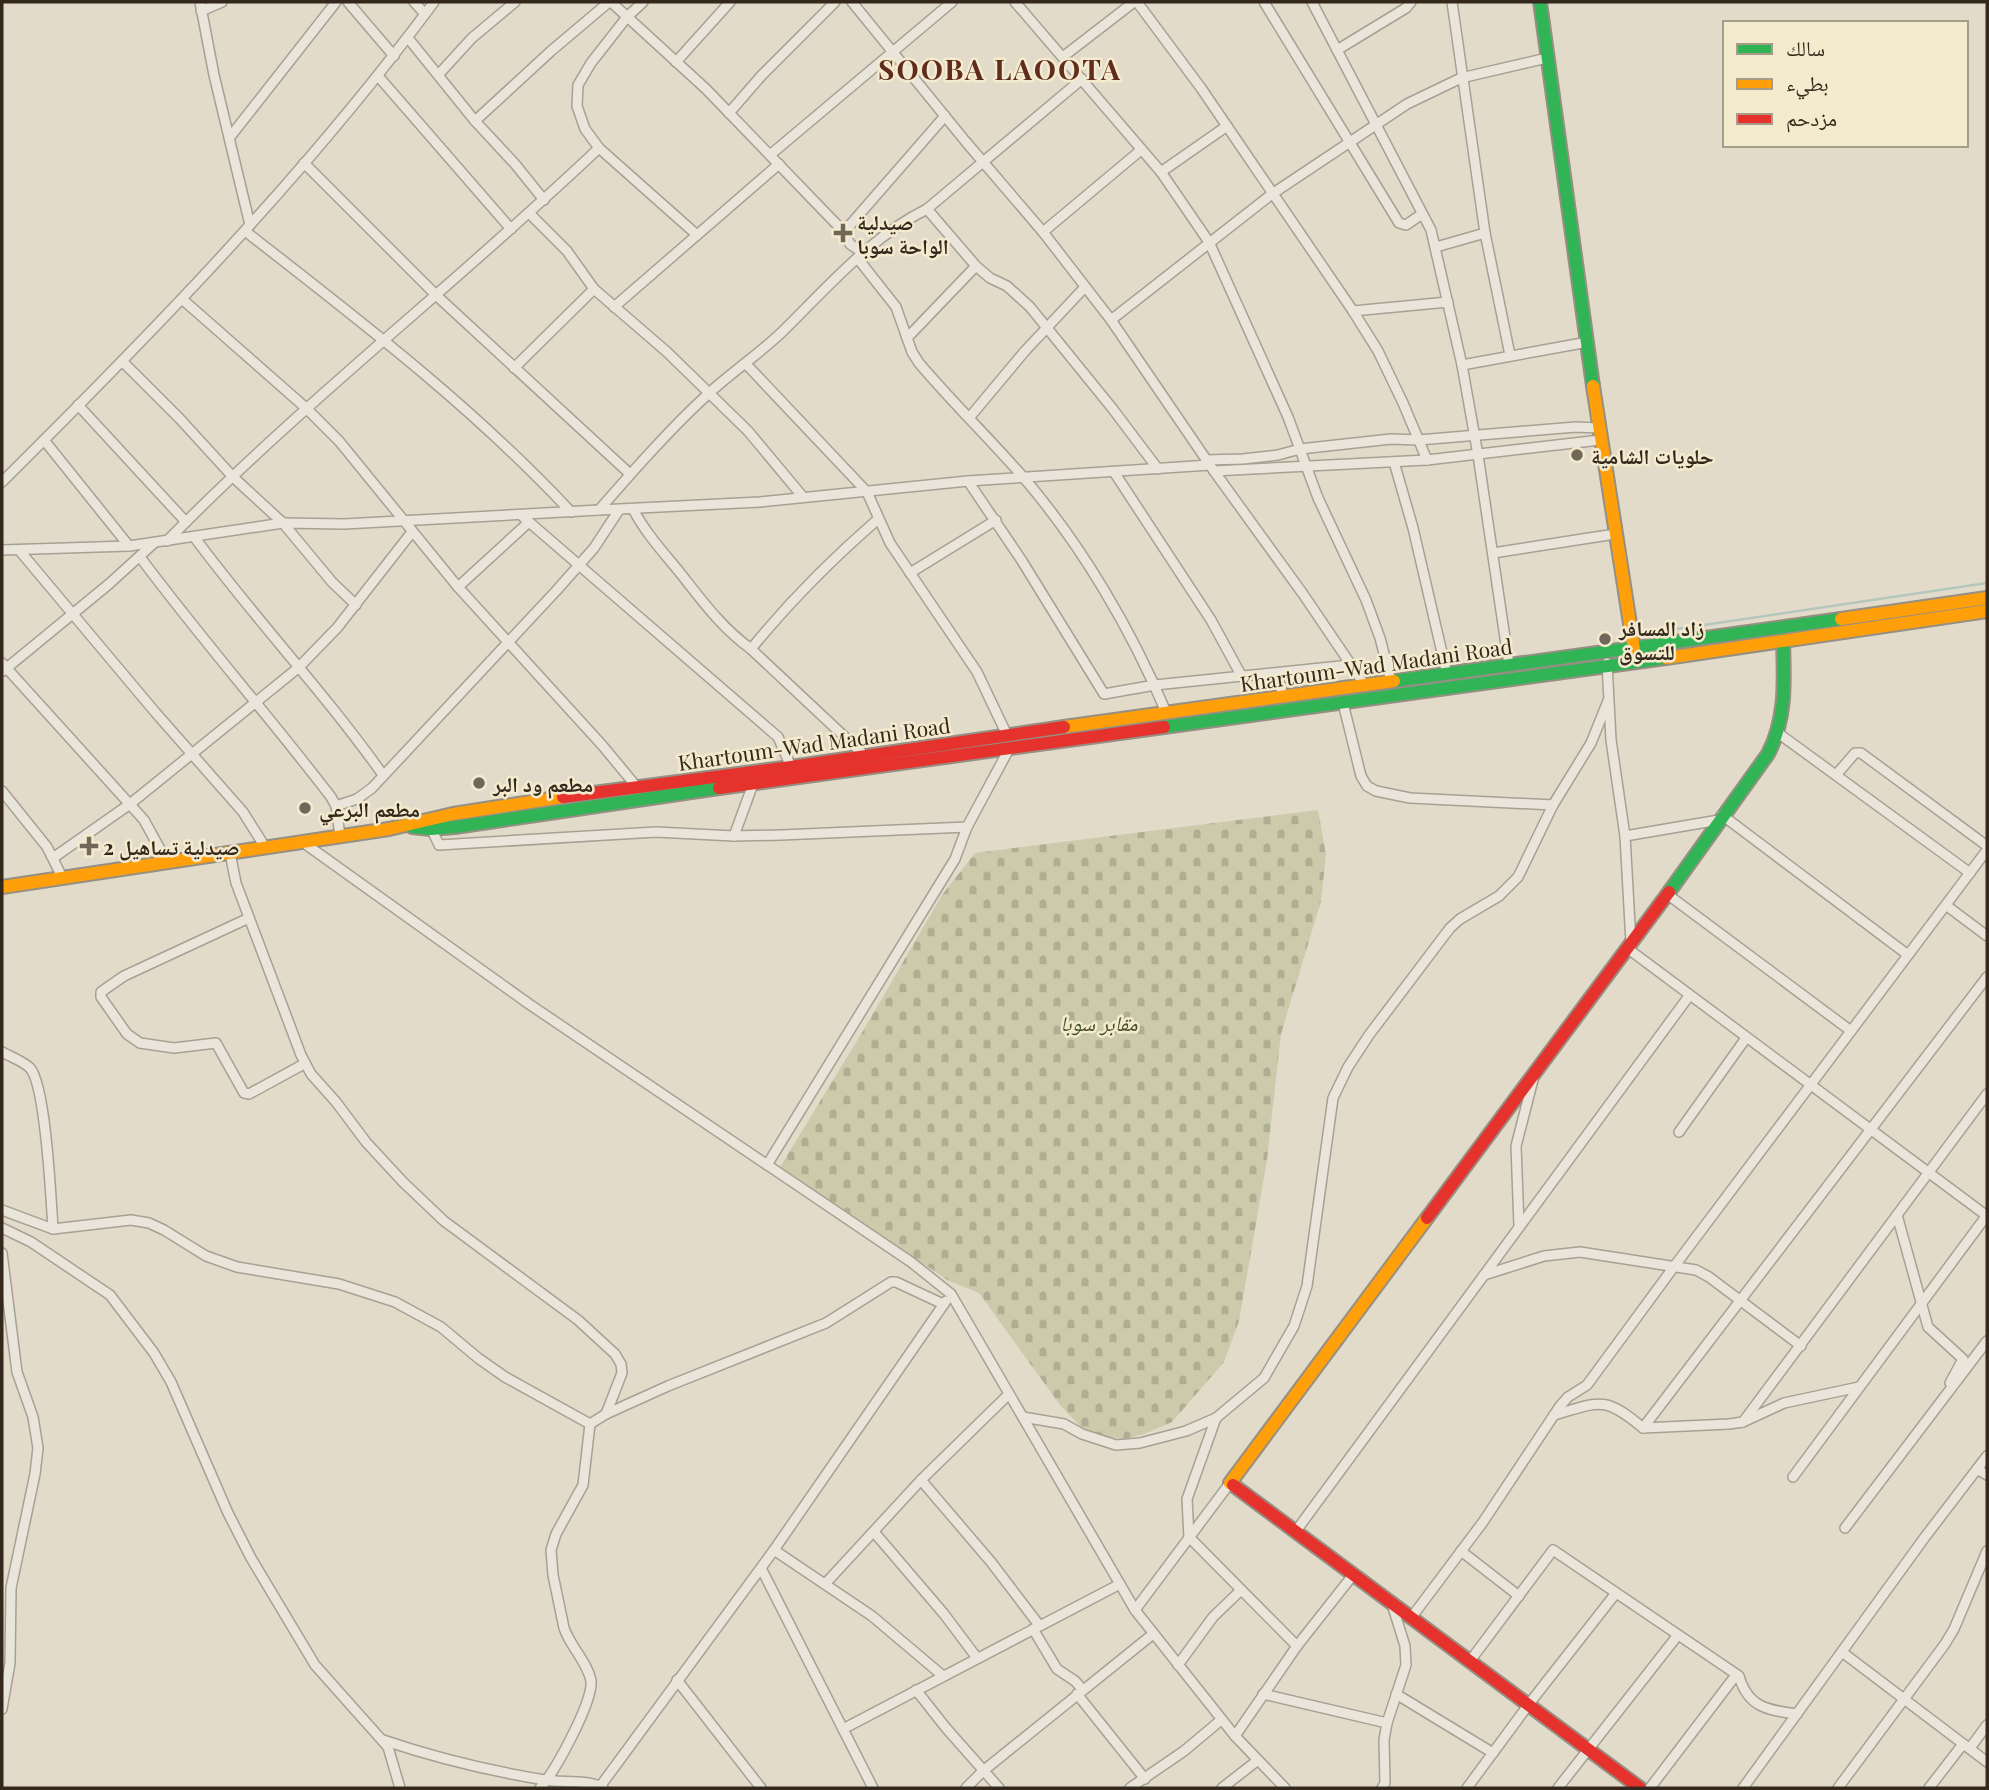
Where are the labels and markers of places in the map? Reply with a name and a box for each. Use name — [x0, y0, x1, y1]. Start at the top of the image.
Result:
place label: صيدلية الواحة سوبا — [857, 207, 949, 259]
marker: صيدلية الواحة سوبا — [835, 225, 851, 241]
place label: حلويات الشامية — [1591, 441, 1714, 469]
marker: حلويات الشامية — [1569, 447, 1585, 463]
place label: زاد المسافر للتسوق — [1618, 613, 1704, 666]
marker: زاد المسافر للتسوق — [1597, 631, 1613, 647]
place label: مطعم ود البر — [492, 769, 593, 799]
marker: مطعم ود البر — [471, 775, 487, 791]
place label: مطعم البرعي — [319, 794, 420, 826]
marker: مطعم البرعي — [297, 800, 313, 816]
place label: صيدلية تساهيل 2 — [103, 832, 239, 861]
marker: صيدلية تساهيل 2 — [81, 838, 97, 854]

